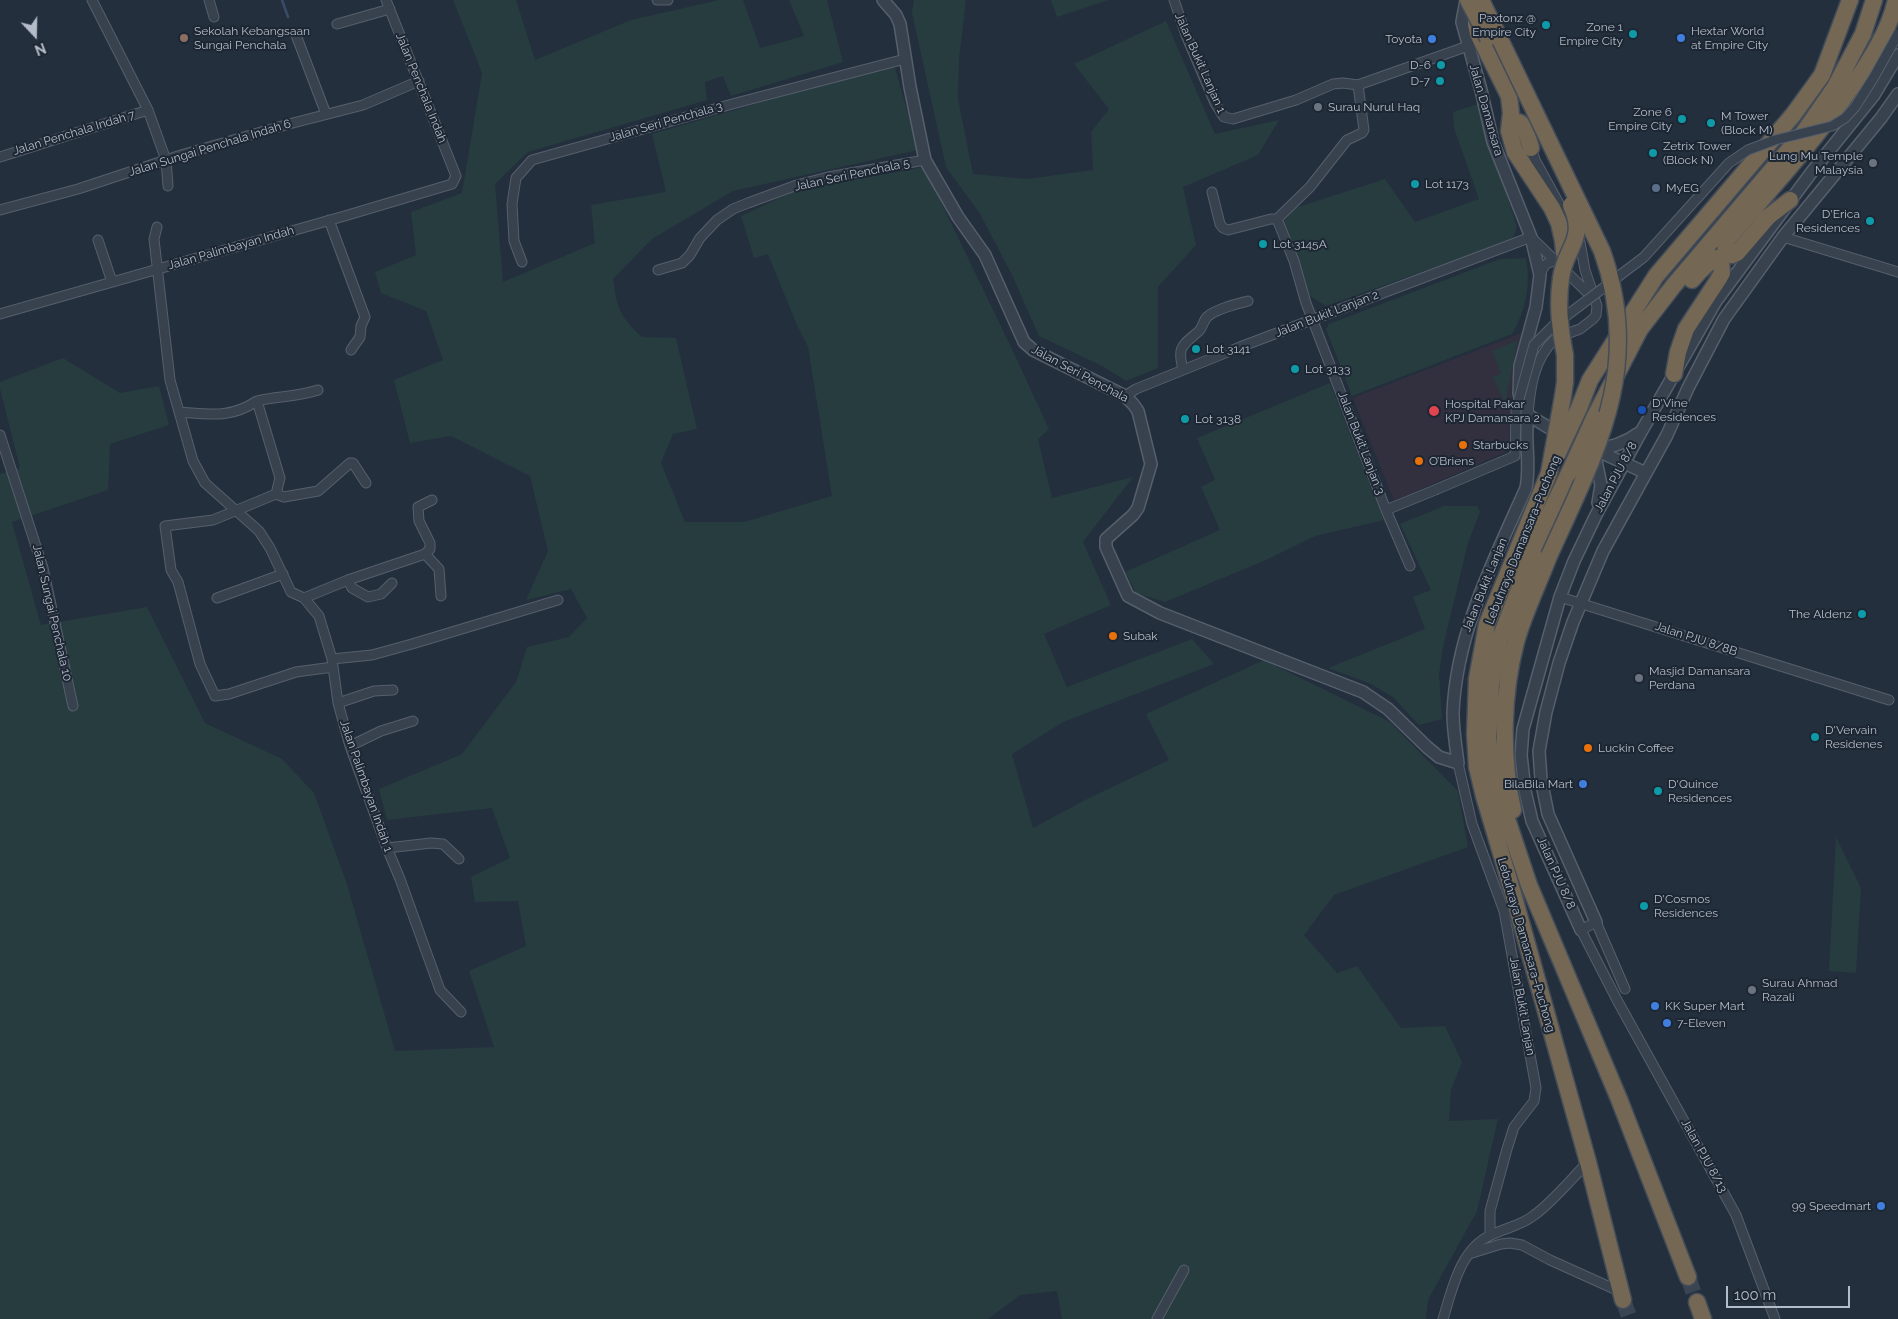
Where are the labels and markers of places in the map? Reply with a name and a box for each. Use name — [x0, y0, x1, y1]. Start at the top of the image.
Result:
place label: Paxtonz @ Empire City — [1472, 11, 1536, 39]
marker: Paxtonz @ Empire City — [1540, 19, 1552, 31]
place label: Zone 1 Empire City — [1559, 20, 1623, 48]
place label: Sekolah Kebangsaan Sungai Penchala — [194, 24, 310, 52]
place label: Hextar World at Empire City — [1691, 24, 1768, 52]
marker: Zone 1 Empire City — [1627, 28, 1639, 40]
marker: Sekolah Kebangsaan Sungai Penchala — [178, 32, 190, 44]
place label: Toyota — [1385, 32, 1422, 46]
marker: Hextar World at Empire City — [1675, 32, 1687, 44]
marker: Toyota — [1426, 33, 1438, 45]
place label: D-6 — [1410, 58, 1431, 72]
marker: D-6 — [1435, 59, 1447, 71]
place label: D-7 — [1410, 74, 1430, 88]
marker: D-7 — [1434, 75, 1446, 87]
place label: Surau Nurul Haq — [1328, 100, 1420, 114]
marker: Surau Nurul Haq — [1312, 101, 1324, 113]
place label: Zone 6 Empire City — [1608, 105, 1672, 133]
place label: M Tower (Block M) — [1721, 109, 1772, 137]
marker: Zone 6 Empire City — [1676, 113, 1688, 125]
marker: M Tower (Block M) — [1705, 117, 1717, 129]
place label: Zetrix Tower (Block N) — [1663, 139, 1731, 167]
marker: Zetrix Tower (Block N) — [1647, 147, 1659, 159]
place label: Lung Mu Temple Malaysia — [1769, 149, 1863, 177]
marker: Lung Mu Temple Malaysia — [1867, 157, 1879, 169]
place label: Lot 1173 — [1425, 177, 1469, 191]
marker: Lot 1173 — [1409, 178, 1421, 190]
place label: MyEG — [1666, 181, 1699, 195]
marker: MyEG — [1650, 182, 1662, 194]
place label: D'Erica Residences — [1796, 207, 1860, 235]
marker: D'Erica Residences — [1864, 215, 1876, 227]
place label: Lot 3145A — [1273, 237, 1327, 251]
marker: Lot 3145A — [1257, 238, 1269, 250]
place label: Lot 3141 — [1206, 342, 1250, 356]
marker: Lot 3141 — [1190, 343, 1202, 355]
place label: Lot 3133 — [1305, 362, 1350, 376]
marker: Lot 3133 — [1289, 363, 1301, 375]
place label: D'Vine Residences — [1652, 396, 1716, 424]
place label: Hospital Pakar KPJ Damansara 2 — [1445, 397, 1540, 425]
marker: Hospital Pakar KPJ Damansara 2 — [1427, 404, 1441, 418]
marker: D'Vine Residences — [1636, 404, 1648, 416]
place label: Lot 3138 — [1195, 412, 1241, 426]
marker: Lot 3138 — [1179, 413, 1191, 425]
place label: Starbucks — [1473, 438, 1528, 452]
marker: Starbucks — [1457, 439, 1469, 451]
place label: O’Briens — [1429, 454, 1474, 468]
marker: O’Briens — [1413, 455, 1425, 467]
place label: The Aldenz — [1789, 607, 1852, 621]
marker: The Aldenz — [1856, 608, 1868, 620]
place label: Subak — [1123, 629, 1158, 643]
marker: Subak — [1107, 630, 1119, 642]
place label: Masjid Damansara Perdana — [1649, 664, 1750, 692]
marker: Masjid Damansara Perdana — [1633, 672, 1645, 684]
place label: D'Vervain Residenes — [1825, 723, 1882, 751]
marker: D'Vervain Residenes — [1809, 731, 1821, 743]
place label: Luckin Coffee — [1598, 741, 1674, 755]
marker: Luckin Coffee — [1582, 742, 1594, 754]
place label: BilaBila Mart — [1504, 777, 1573, 791]
place label: D'Quince Residences — [1668, 777, 1732, 805]
marker: BilaBila Mart — [1577, 778, 1589, 790]
marker: D'Quince Residences — [1652, 785, 1664, 797]
place label: D'Cosmos Residences — [1654, 892, 1718, 920]
marker: D'Cosmos Residences — [1638, 900, 1650, 912]
place label: Surau Ahmad Razali — [1762, 976, 1837, 1004]
marker: Surau Ahmad Razali — [1746, 984, 1758, 996]
place label: KK Super Mart — [1665, 999, 1745, 1013]
marker: KK Super Mart — [1649, 1000, 1661, 1012]
place label: 7-Eleven — [1677, 1016, 1726, 1030]
marker: 7-Eleven — [1661, 1017, 1673, 1029]
place label: 99 Speedmart — [1792, 1199, 1871, 1213]
marker: 99 Speedmart — [1875, 1200, 1887, 1212]

